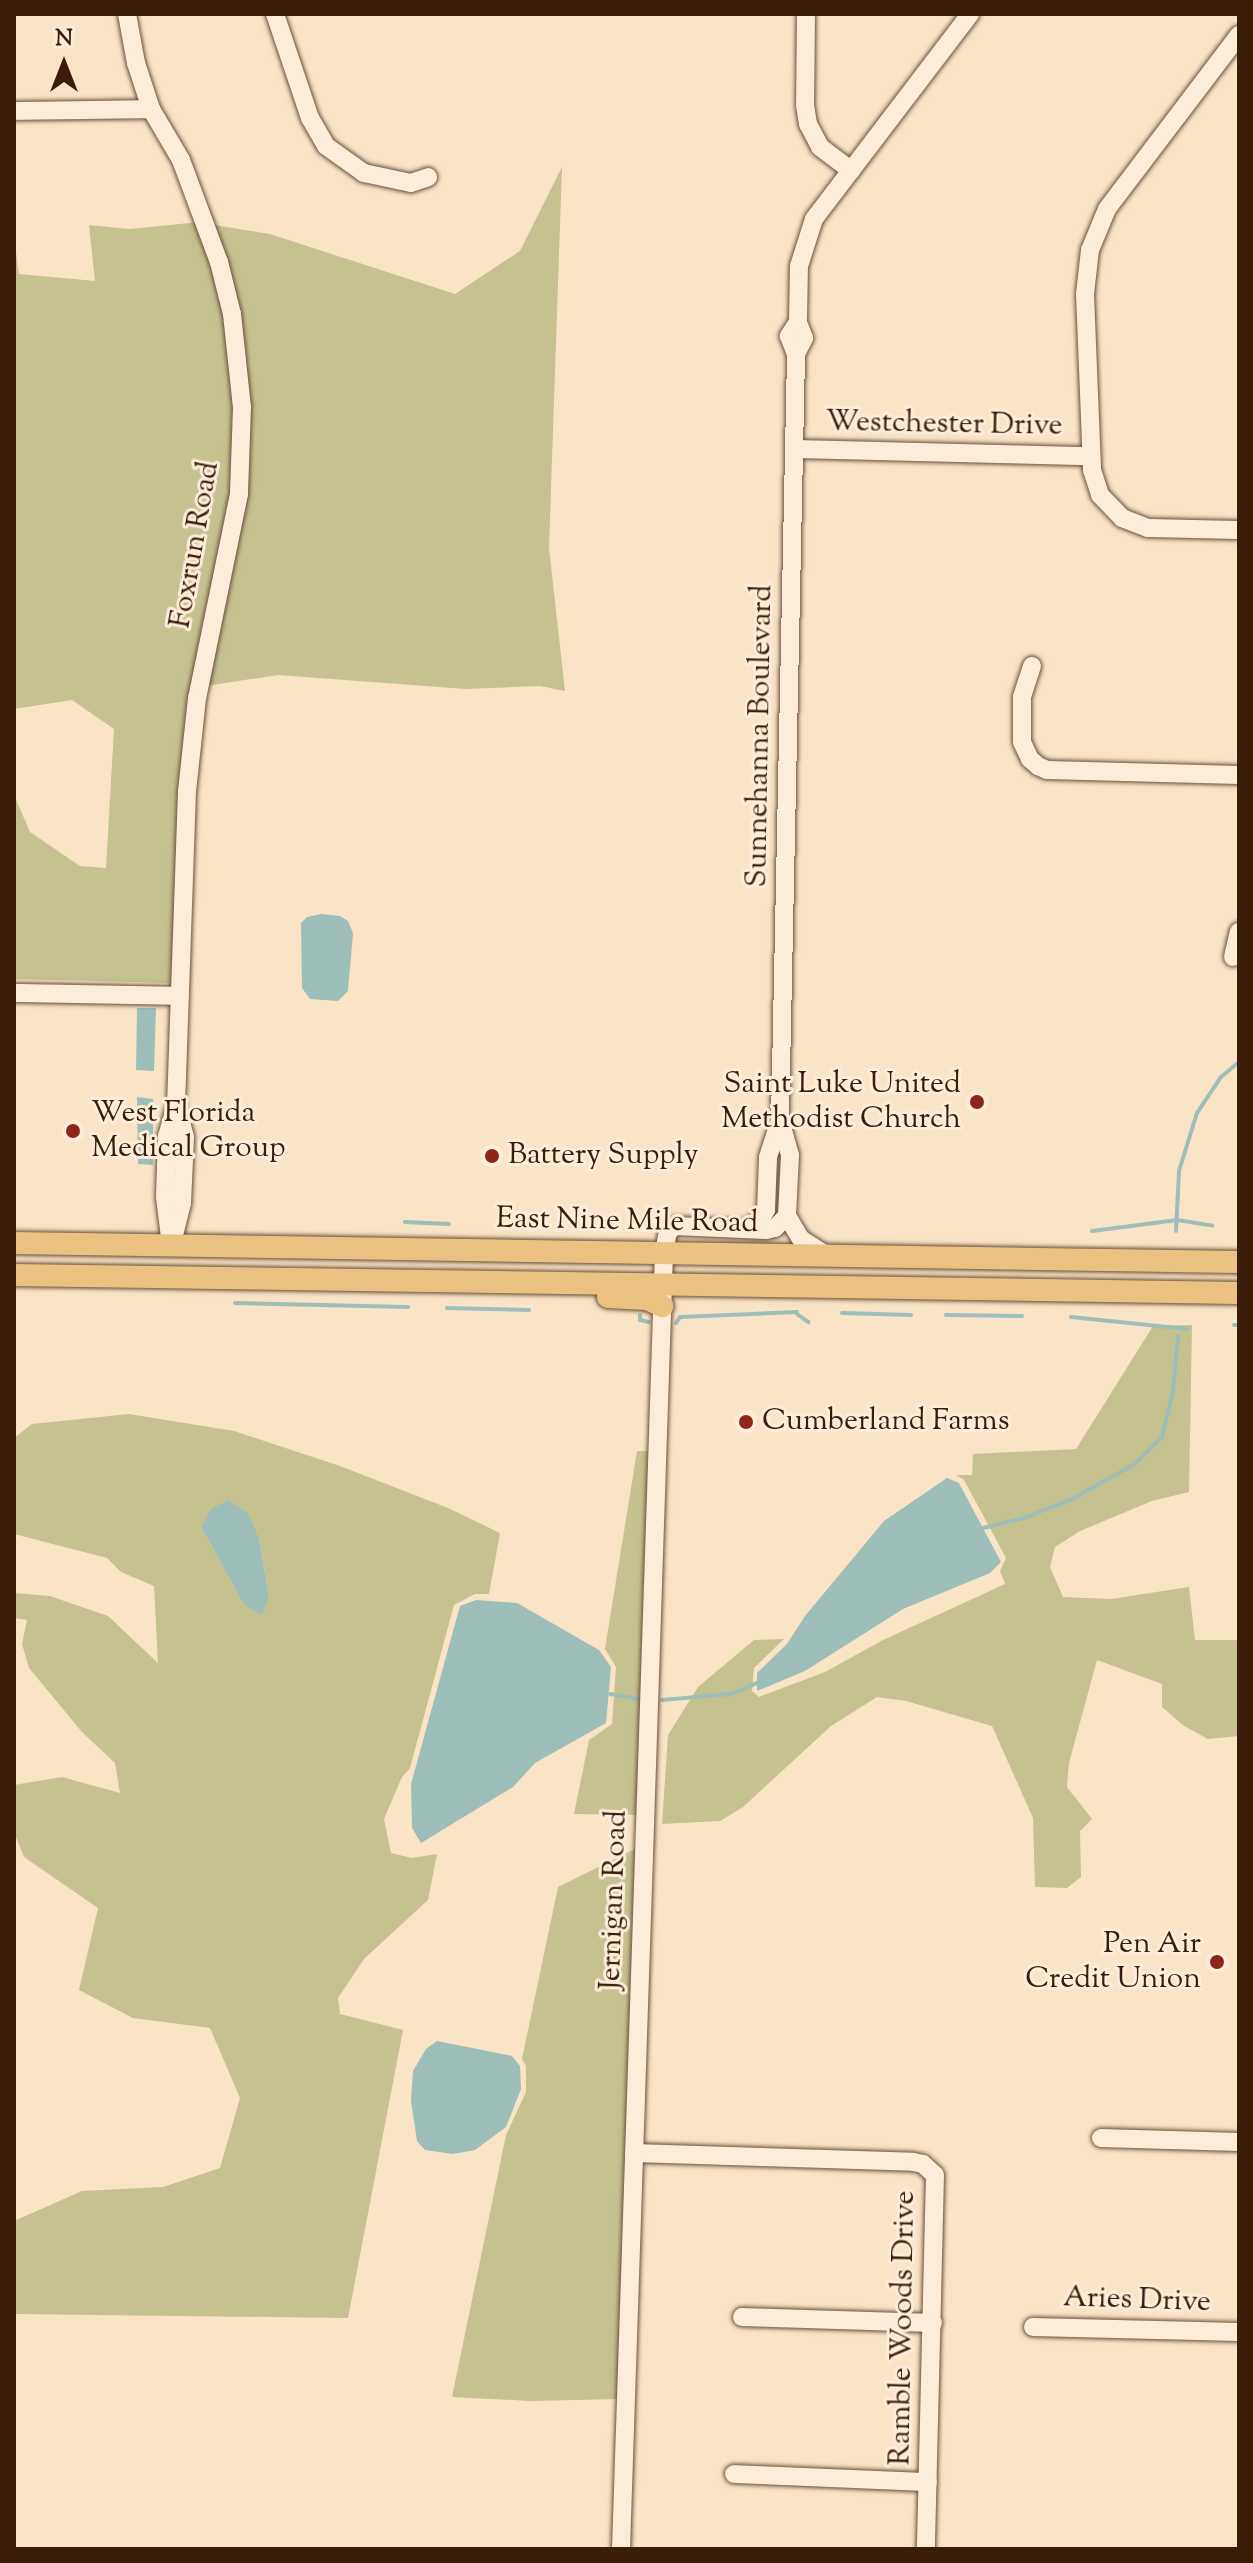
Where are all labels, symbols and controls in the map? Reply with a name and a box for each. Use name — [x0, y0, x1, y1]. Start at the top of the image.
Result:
north arrow — [24, 24, 104, 104]
text: N — [55, 24, 73, 56]
street label: Westchester Drive — [825, 405, 1063, 445]
street label: Foxrun Road — [164, 459, 228, 631]
street label: Sunnehanna Boulevard — [740, 584, 782, 888]
place label: Saint Luke United Methodist Church — [721, 1067, 961, 1138]
marker: Saint Luke United Methodist Church — [968, 1093, 986, 1111]
place label: West Florida Medical Group — [91, 1096, 286, 1166]
marker: West Florida Medical Group — [62, 1120, 84, 1142]
place label: Battery Supply — [508, 1138, 699, 1174]
marker: Battery Supply — [483, 1147, 501, 1165]
street label: East Nine Mile Road — [495, 1202, 759, 1242]
place label: Cumberland Farms — [762, 1404, 1009, 1440]
marker: Cumberland Farms — [737, 1413, 755, 1431]
street label: Jernigan Road — [594, 1809, 636, 1991]
place label: Pen Air Credit Union — [1025, 1927, 1201, 1998]
marker: Pen Air Credit Union — [1208, 1953, 1226, 1971]
street label: Ramble Woods Drive — [884, 2190, 924, 2466]
street label: Aries Drive — [1063, 2280, 1211, 2322]

